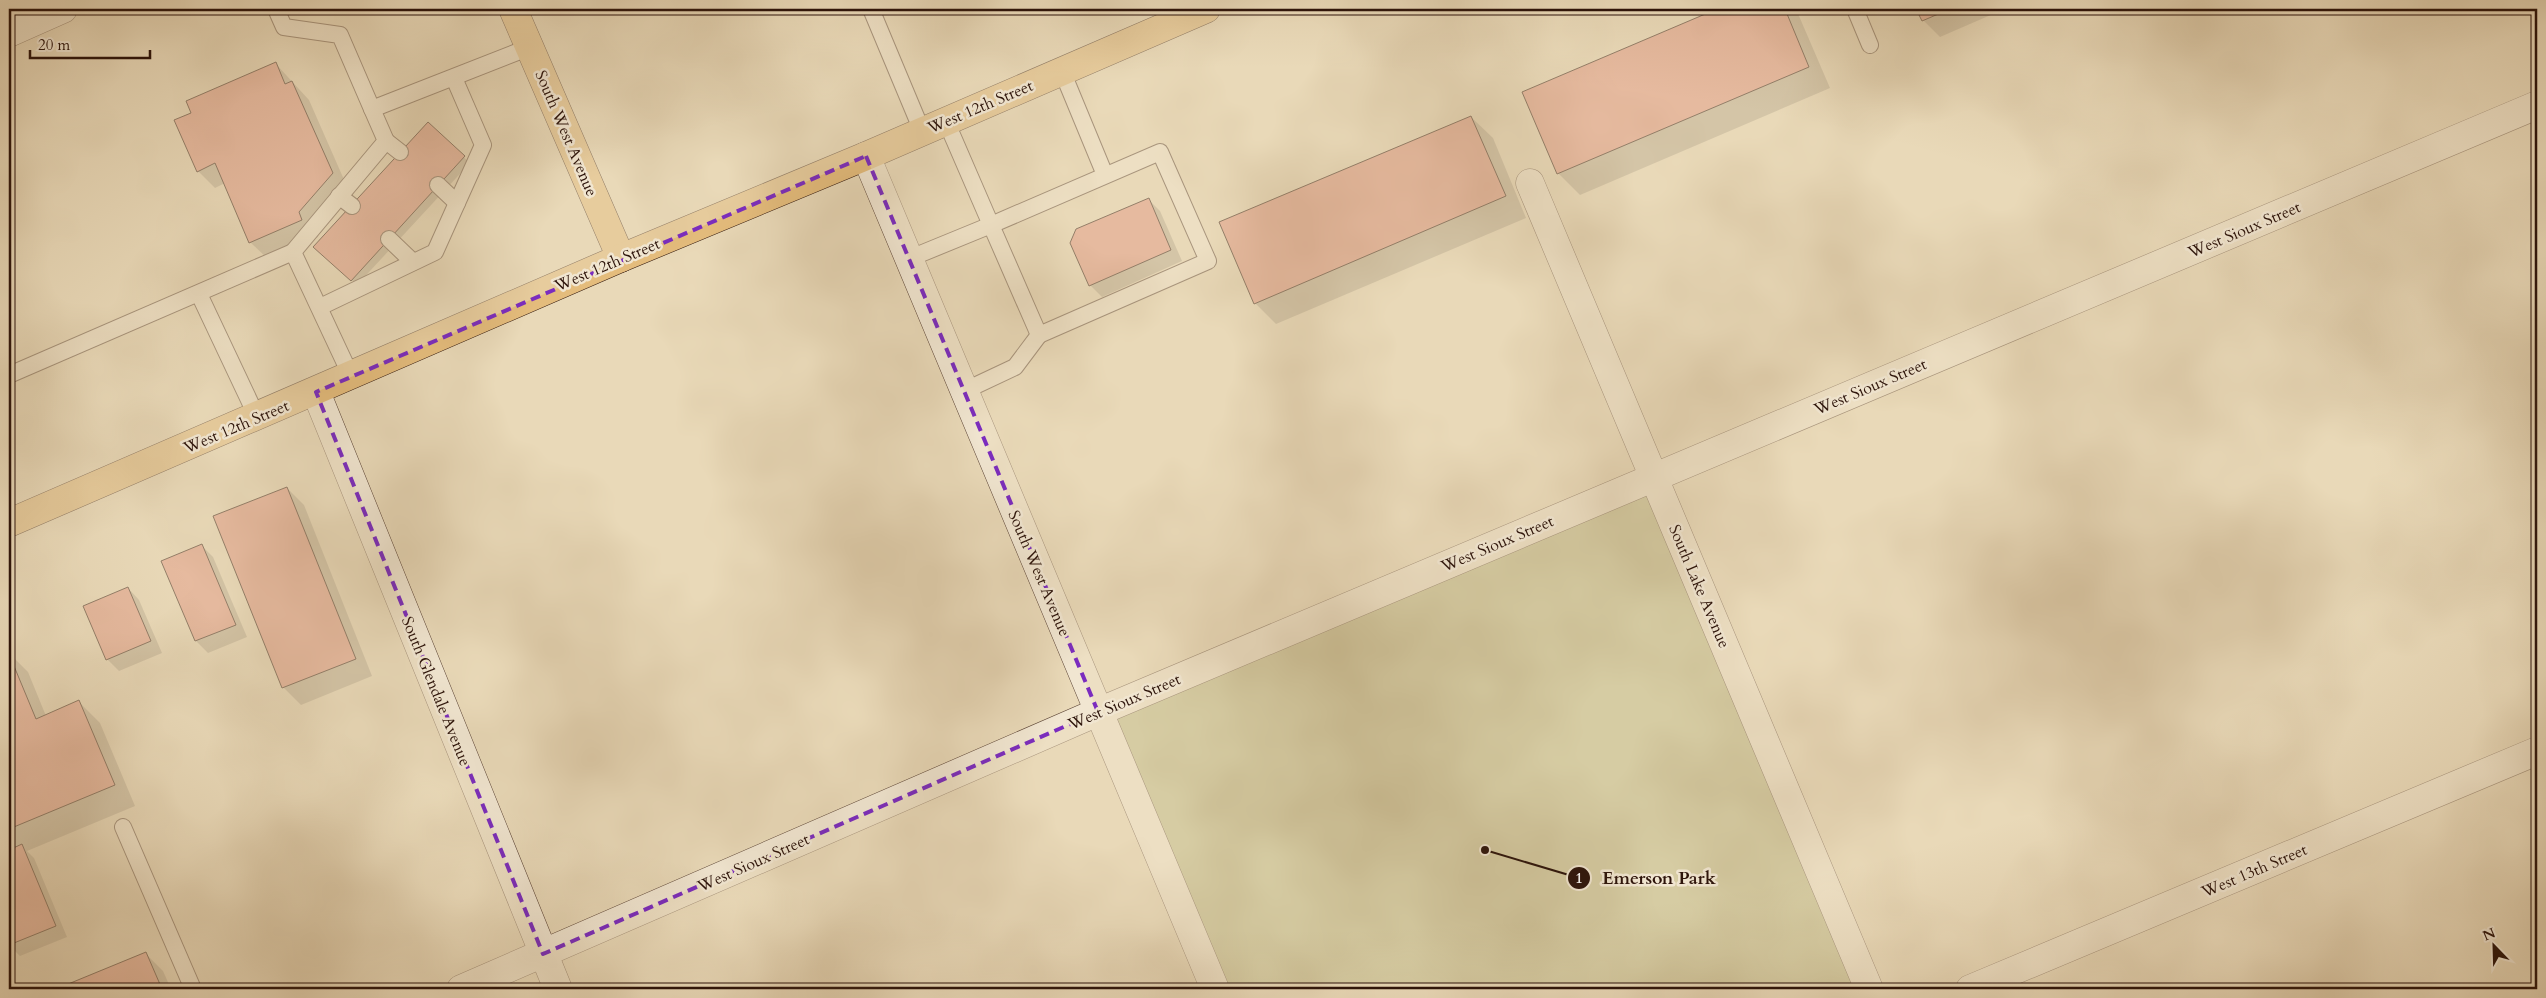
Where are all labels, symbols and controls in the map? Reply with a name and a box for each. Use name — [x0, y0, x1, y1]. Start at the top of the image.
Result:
scale bar — [30, 28, 150, 60]
text: 20 m — [38, 35, 70, 55]
street label: South West Avenue — [530, 67, 603, 200]
street label: West 12th Street — [923, 75, 1037, 139]
street label: West Sioux Street — [2184, 196, 2304, 264]
street label: West 12th Street — [550, 233, 664, 297]
street label: West Sioux Street — [1810, 353, 1930, 421]
street label: West 12th Street — [179, 395, 293, 459]
street label: South West Avenue — [1003, 507, 1076, 640]
street label: West Sioux Street — [1437, 510, 1557, 578]
street label: South Lake Avenue — [1663, 521, 1735, 652]
street label: South Glendale Avenue — [396, 613, 476, 769]
street label: West Sioux Street — [1064, 668, 1184, 736]
street label: West Sioux Street — [693, 828, 813, 898]
street label: West 13th Street — [2197, 839, 2311, 903]
callout: Emerson Park — [1567, 861, 1726, 894]
text: Emerson Park — [1602, 866, 1717, 891]
text: 1 — [1575, 868, 1583, 888]
north arrow — [2468, 920, 2518, 970]
text: N — [2480, 923, 2498, 946]

